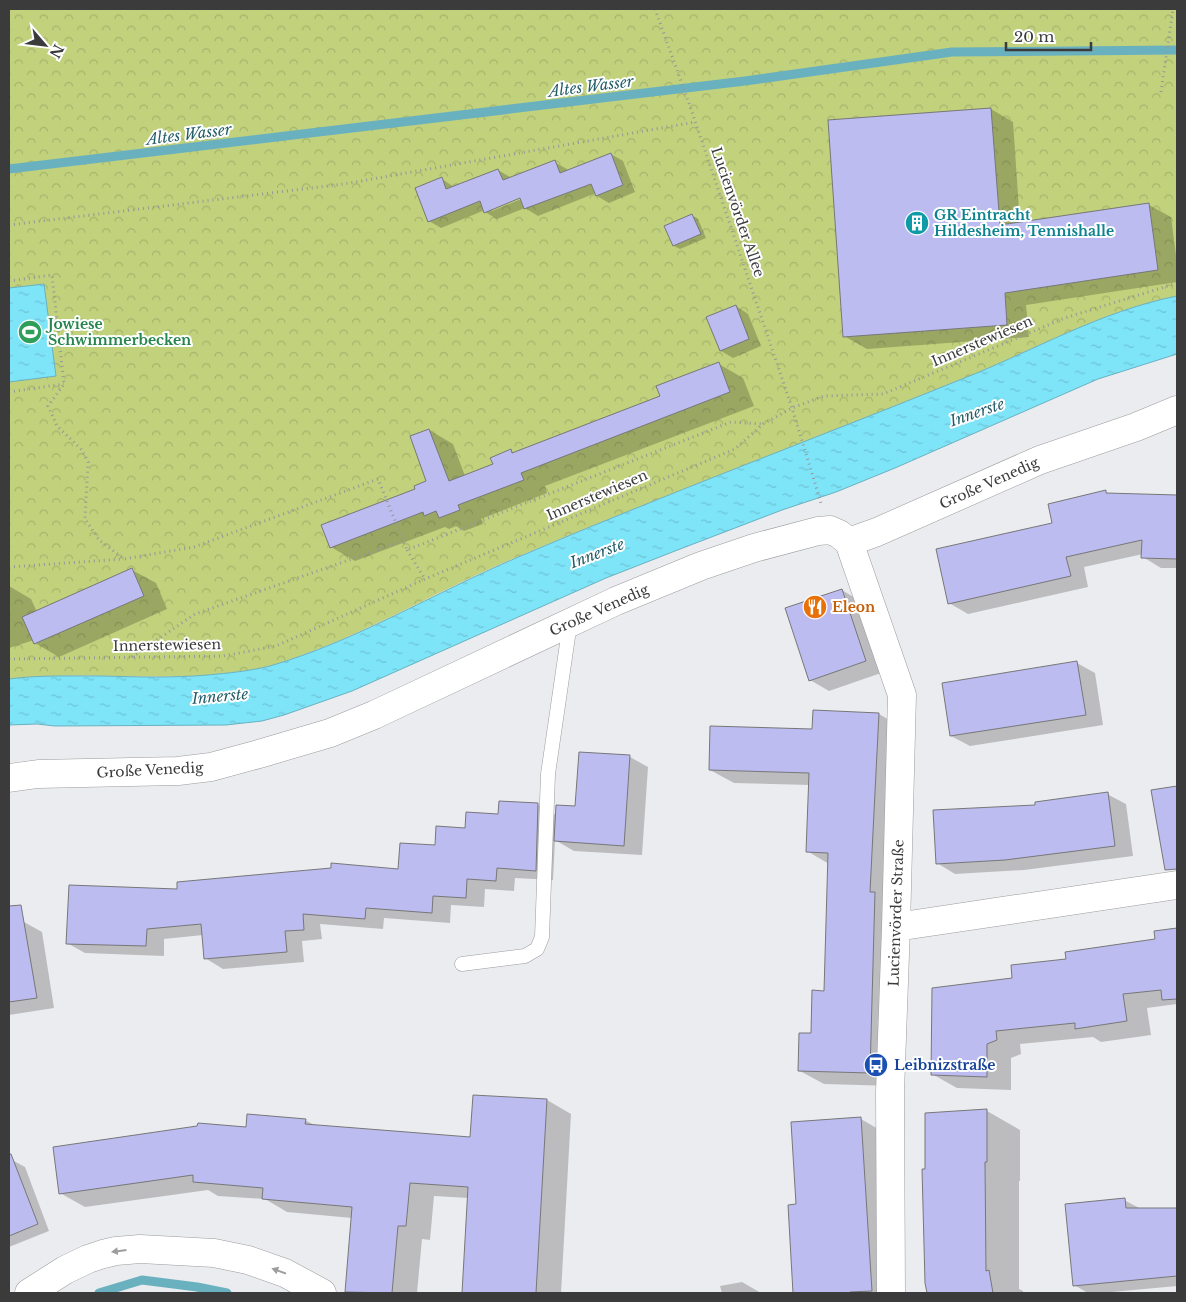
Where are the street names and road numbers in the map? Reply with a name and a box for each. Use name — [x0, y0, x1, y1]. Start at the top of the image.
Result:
street label: Lucienvörder Allee — [707, 145, 769, 279]
street label: Innerstewiesen — [929, 311, 1036, 370]
street label: Große Venedig — [936, 453, 1042, 513]
street label: Innerstewiesen — [544, 465, 651, 524]
street label: Große Venedig — [546, 580, 652, 640]
street label: Innerstewiesen — [113, 635, 222, 655]
street label: Große Venedig — [96, 758, 204, 782]
street label: Lucienvörder Straße — [884, 839, 908, 987]

